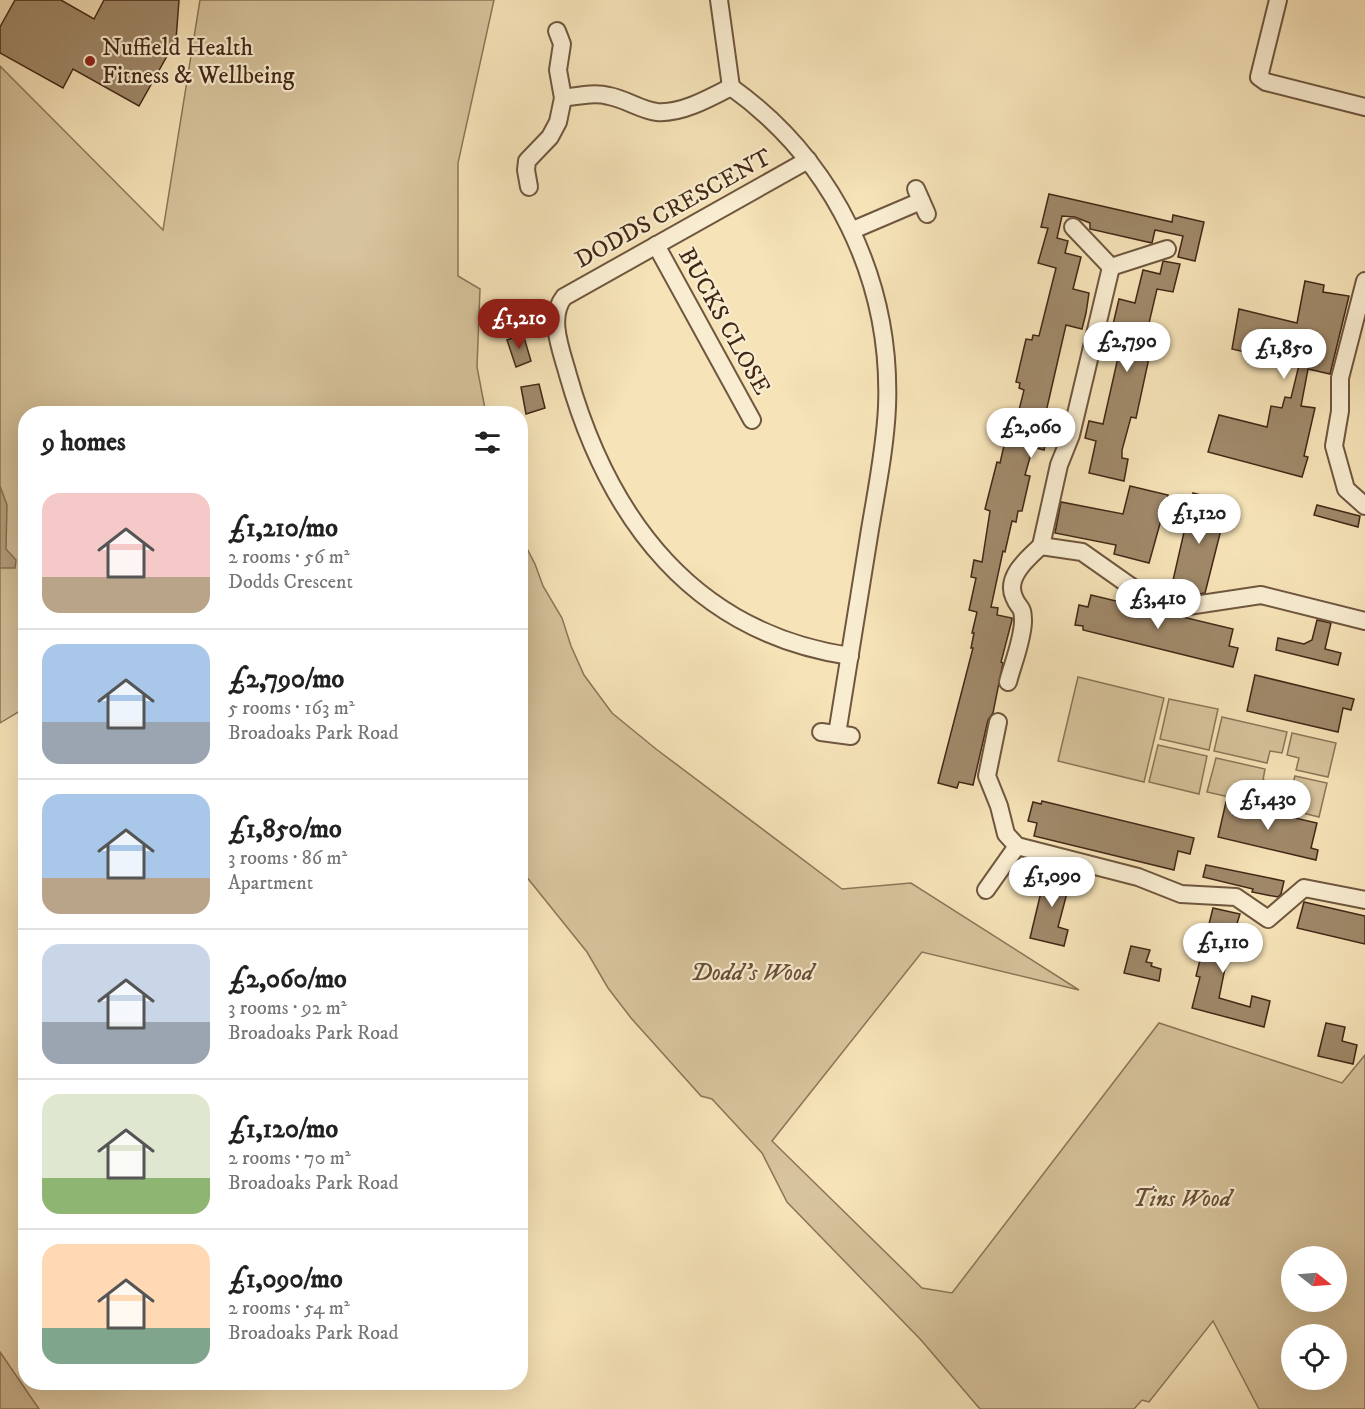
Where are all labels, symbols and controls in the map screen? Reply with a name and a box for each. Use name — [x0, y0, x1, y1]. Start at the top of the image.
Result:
place label: Nuffield Health Fitness & Wellbeing — [102, 33, 295, 91]
marker: Nuffield Health Fitness & Wellbeing — [83, 54, 97, 68]
street label: DODDS CRESCENT — [570, 142, 777, 275]
street label: BUCKS CLOSE — [671, 243, 777, 400]
pin: £1,210 — [470, 299, 568, 350]
text: £1,210 — [492, 306, 546, 331]
pin: £2,790 — [1078, 322, 1176, 373]
text: £2,790 — [1097, 329, 1157, 354]
pin: £1,850 — [1235, 329, 1333, 380]
text: £1,850 — [1255, 336, 1313, 361]
pin: £2,060 — [982, 408, 1080, 459]
text: £2,060 — [1000, 415, 1062, 440]
text: 9 homes — [42, 426, 126, 459]
icon: filters — [471, 426, 504, 459]
pin: £1,120 — [1150, 494, 1248, 545]
text: £1,120 — [1172, 501, 1226, 526]
text: £1,210/mo — [228, 512, 338, 545]
icon: home — [90, 517, 162, 589]
text: 2 rooms · 56 m² — [228, 545, 350, 570]
text: Dodds Crescent — [228, 570, 353, 595]
pin: £3,410 — [1109, 579, 1207, 630]
text: £3,410 — [1130, 586, 1186, 611]
text: £2,790/mo — [228, 663, 344, 696]
icon: home — [90, 668, 162, 740]
text: 5 rooms · 163 m² — [228, 696, 355, 721]
text: Broadoaks Park Road — [228, 721, 398, 746]
pin: £1,430 — [1219, 780, 1317, 831]
text: £1,430 — [1240, 787, 1296, 812]
text: £1,850/mo — [228, 813, 342, 846]
icon: home — [90, 818, 162, 890]
text: 3 rooms · 86 m² — [228, 846, 347, 871]
pin: £1,090 — [1003, 857, 1101, 908]
text: £1,090 — [1023, 864, 1081, 889]
text: Apartment — [228, 871, 313, 896]
pin: £1,110 — [1174, 923, 1272, 974]
text: £1,110 — [1197, 930, 1249, 955]
park label: Dodd's Wood — [691, 958, 817, 988]
text: £2,060/mo — [228, 963, 347, 996]
icon: home — [90, 968, 162, 1040]
text: 3 rooms · 92 m² — [228, 996, 347, 1021]
text: Broadoaks Park Road — [228, 1021, 398, 1046]
text: £1,120/mo — [228, 1113, 338, 1146]
icon: home — [90, 1118, 162, 1190]
text: 2 rooms · 70 m² — [228, 1146, 351, 1171]
text: Broadoaks Park Road — [228, 1171, 398, 1196]
park label: Tins Wood — [1133, 1184, 1235, 1214]
north arrow — [1281, 1246, 1347, 1312]
map controls — [1281, 1246, 1347, 1390]
text: £1,090/mo — [228, 1263, 343, 1296]
icon: home — [90, 1268, 162, 1340]
text: 2 rooms · 54 m² — [228, 1296, 350, 1321]
text: Broadoaks Park Road — [228, 1321, 398, 1346]
button: locate — [1281, 1324, 1347, 1390]

